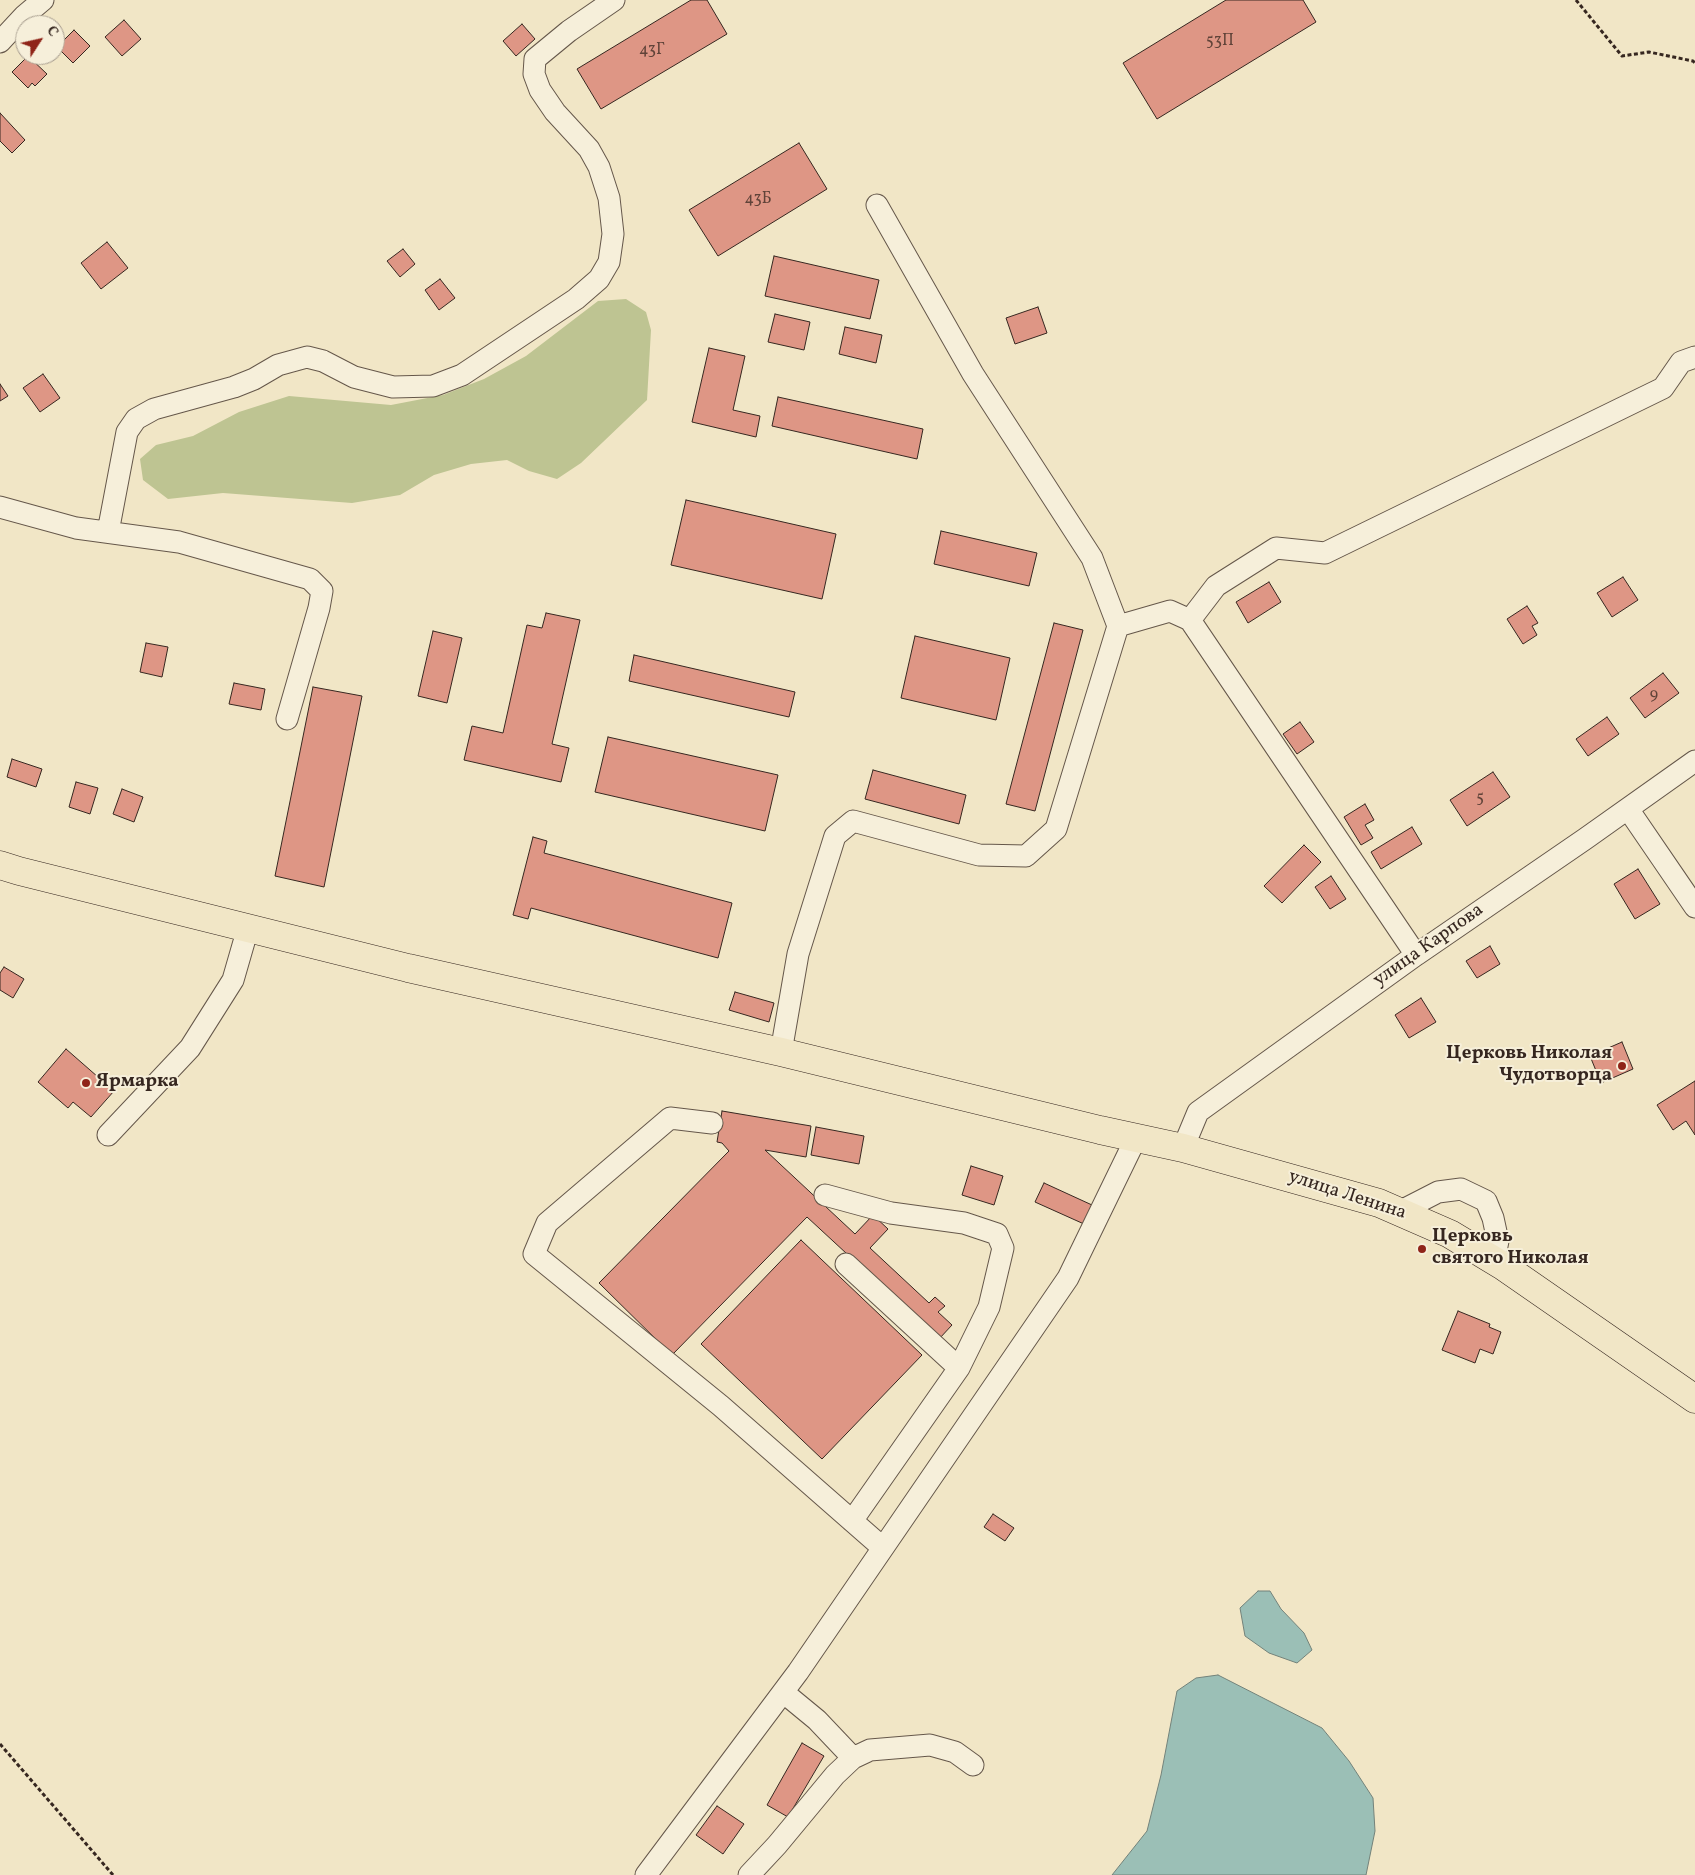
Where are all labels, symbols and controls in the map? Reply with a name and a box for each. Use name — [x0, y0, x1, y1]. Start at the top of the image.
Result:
north arrow — [15, 15, 65, 65]
text: С — [42, 23, 62, 41]
house number: 53П — [1206, 32, 1234, 52]
house number: 43Г — [639, 41, 665, 61]
house number: 43Б — [745, 190, 771, 210]
house number: 9 — [1650, 686, 1658, 706]
house number: 5 — [1476, 789, 1484, 809]
street label: улица Карпова — [1369, 899, 1489, 993]
place label: Церковь Николая Чудотворца — [1446, 1044, 1612, 1088]
marker: Церковь Николая Чудотворца — [1616, 1060, 1628, 1072]
place label: Ярмарка — [96, 1072, 179, 1094]
marker: Ярмарка — [80, 1077, 92, 1089]
street label: улица Ленина — [1285, 1166, 1409, 1226]
place label: Церковь святого Николая — [1432, 1227, 1589, 1271]
marker: Церковь святого Николая — [1416, 1243, 1428, 1255]

